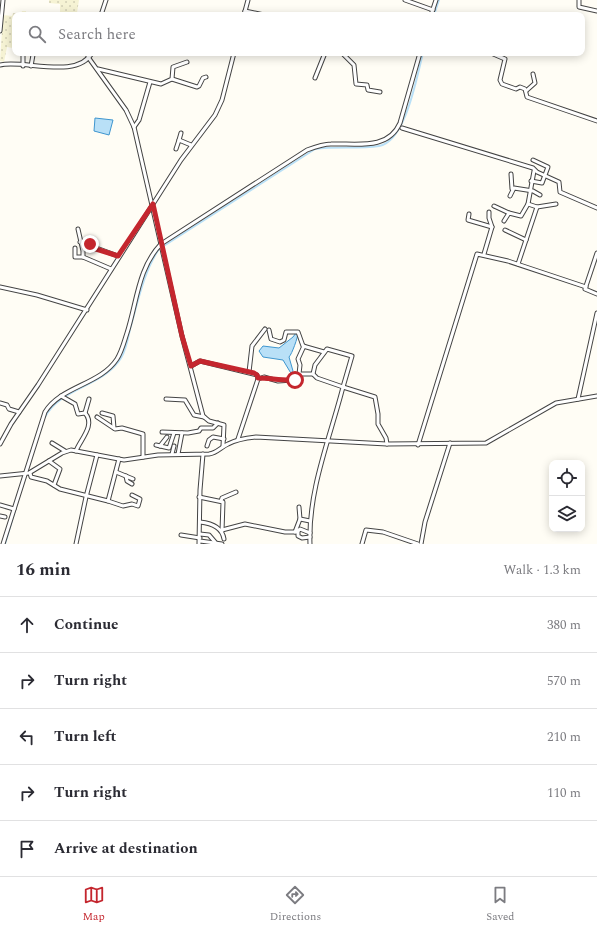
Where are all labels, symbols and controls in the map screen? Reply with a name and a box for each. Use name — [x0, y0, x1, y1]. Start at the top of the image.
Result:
search box — [12, 12, 585, 56]
icon: search — [26, 23, 48, 45]
text: Search here — [58, 23, 136, 46]
route end — [81, 235, 99, 253]
route start — [286, 371, 304, 389]
map controls — [549, 460, 585, 532]
button: locate — [549, 460, 585, 496]
button: layers — [549, 496, 585, 532]
text: 16 min — [16, 557, 71, 583]
text: Walk · 1.3 km — [503, 560, 581, 580]
text: Continue — [54, 613, 119, 636]
icon: ahead — [16, 614, 38, 636]
text: 380 m — [547, 615, 581, 635]
text: Turn right — [54, 669, 127, 692]
icon: right — [16, 670, 38, 692]
text: 570 m — [547, 671, 581, 691]
text: Turn left — [54, 725, 116, 748]
icon: left — [16, 726, 38, 748]
text: 210 m — [547, 727, 581, 747]
text: Turn right — [54, 781, 127, 804]
icon: right — [16, 782, 38, 804]
text: 110 m — [547, 783, 581, 803]
text: Arrive at destination — [54, 837, 198, 860]
icon: arrive — [16, 838, 38, 860]
tab: Map — [83, 884, 105, 925]
tab: Directions — [270, 884, 321, 925]
tab: Saved — [486, 884, 514, 925]

